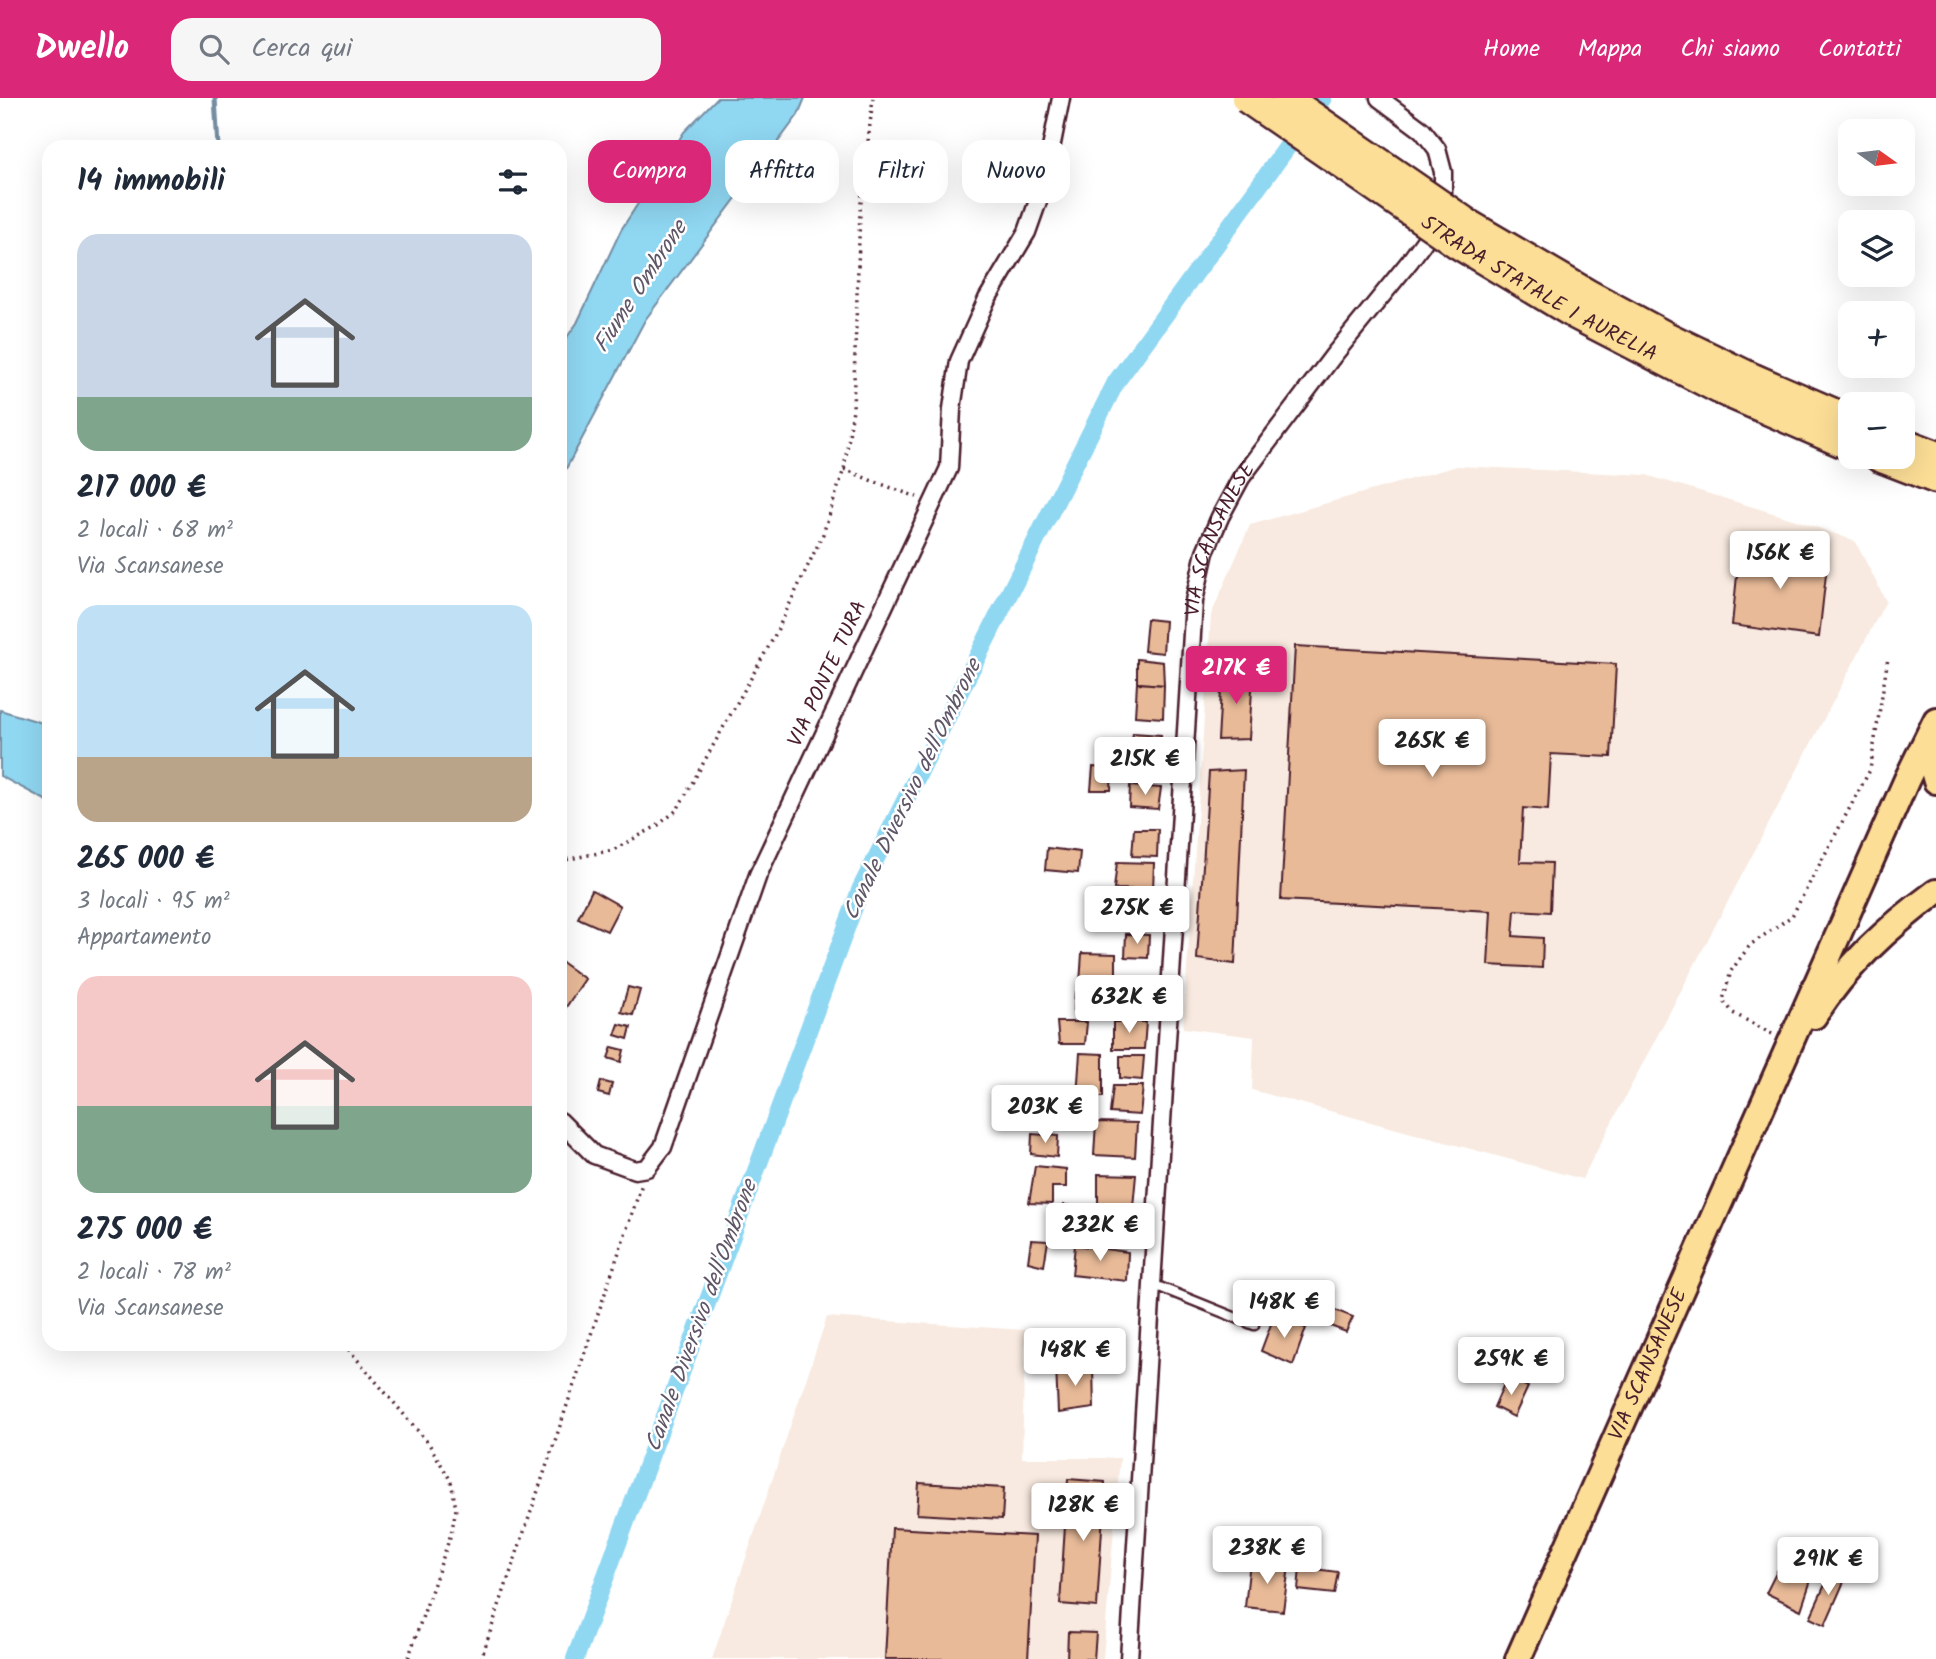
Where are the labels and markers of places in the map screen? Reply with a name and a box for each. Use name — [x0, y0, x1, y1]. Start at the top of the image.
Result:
pin: 156K € — [1723, 532, 1837, 591]
pin: 217K € — [1179, 646, 1293, 706]
pin: 265K € — [1375, 720, 1489, 779]
pin: 215K € — [1088, 738, 1202, 797]
pin: 275K € — [1080, 886, 1194, 946]
pin: 632K € — [1072, 976, 1186, 1035]
pin: 203K € — [988, 1086, 1102, 1145]
pin: 232K € — [1043, 1204, 1157, 1263]
pin: 148K € — [1227, 1280, 1341, 1340]
pin: 148K € — [1018, 1328, 1132, 1388]
pin: 259K € — [1454, 1338, 1568, 1397]
pin: 128K € — [1026, 1484, 1140, 1543]
pin: 238K € — [1210, 1526, 1324, 1586]
pin: 291K € — [1771, 1538, 1885, 1597]

